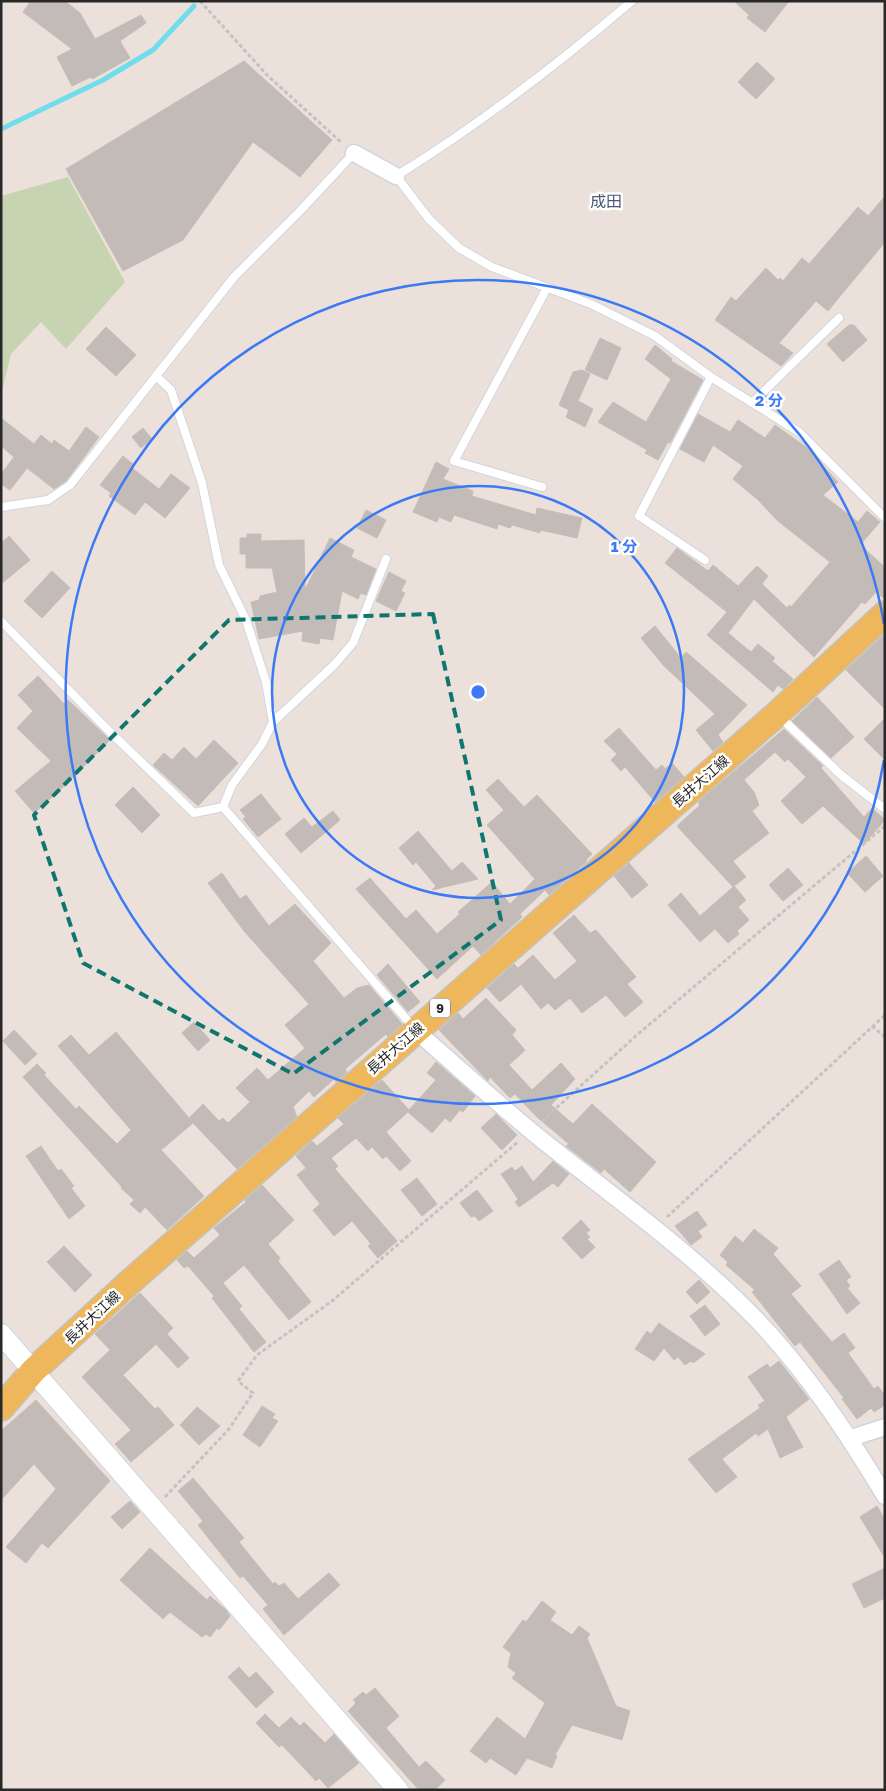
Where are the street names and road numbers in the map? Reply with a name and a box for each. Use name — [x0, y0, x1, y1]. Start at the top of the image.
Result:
street label: 長井大江線 — [668, 752, 732, 810]
road number: 9 — [430, 998, 450, 1018]
street label: 長井大江線 — [363, 1019, 427, 1077]
street label: 長井大江線 — [61, 1287, 123, 1347]

